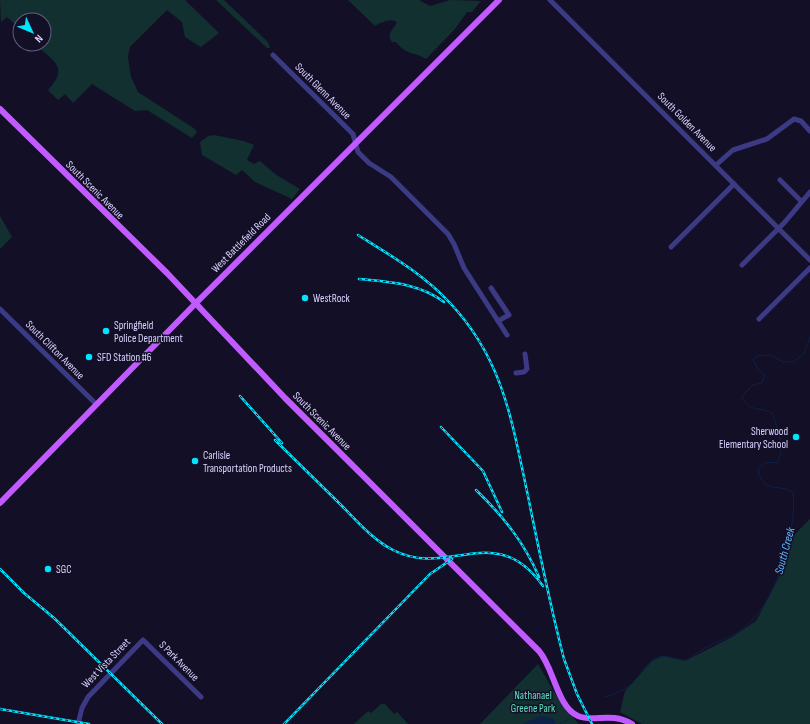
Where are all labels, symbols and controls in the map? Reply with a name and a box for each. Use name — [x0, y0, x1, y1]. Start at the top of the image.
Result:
north arrow — [12, 12, 52, 52]
text: N — [32, 32, 46, 45]
street label: South Glenn Avenue — [292, 60, 354, 122]
street label: South Golden Avenue — [655, 90, 719, 154]
street label: South Scenic Avenue — [63, 158, 127, 222]
street label: West Battlefield Road — [209, 210, 274, 275]
place label: WestRock — [313, 292, 351, 305]
marker: WestRock — [300, 293, 310, 303]
street label: South Clifton Avenue — [23, 318, 87, 382]
place label: Springfield Police Department — [114, 319, 184, 345]
marker: Springfield Police Department — [101, 326, 111, 336]
place label: SFD Station #6 — [97, 351, 152, 364]
marker: SFD Station #6 — [84, 352, 94, 362]
street label: South Scenic Avenue — [290, 389, 354, 453]
place label: Sherwood Elementary School — [719, 425, 788, 451]
marker: Sherwood Elementary School — [791, 432, 801, 442]
place label: Carlisle Transportation Products — [203, 449, 292, 475]
marker: Carlisle Transportation Products — [190, 456, 200, 466]
water label: South Creek — [772, 525, 799, 576]
place label: SGC — [56, 563, 72, 576]
marker: SGC — [43, 564, 53, 574]
street label: West Vista Street — [79, 635, 133, 690]
street label: S Park Avenue — [156, 638, 202, 684]
park label: Nathanael Greene Park — [511, 689, 556, 715]

